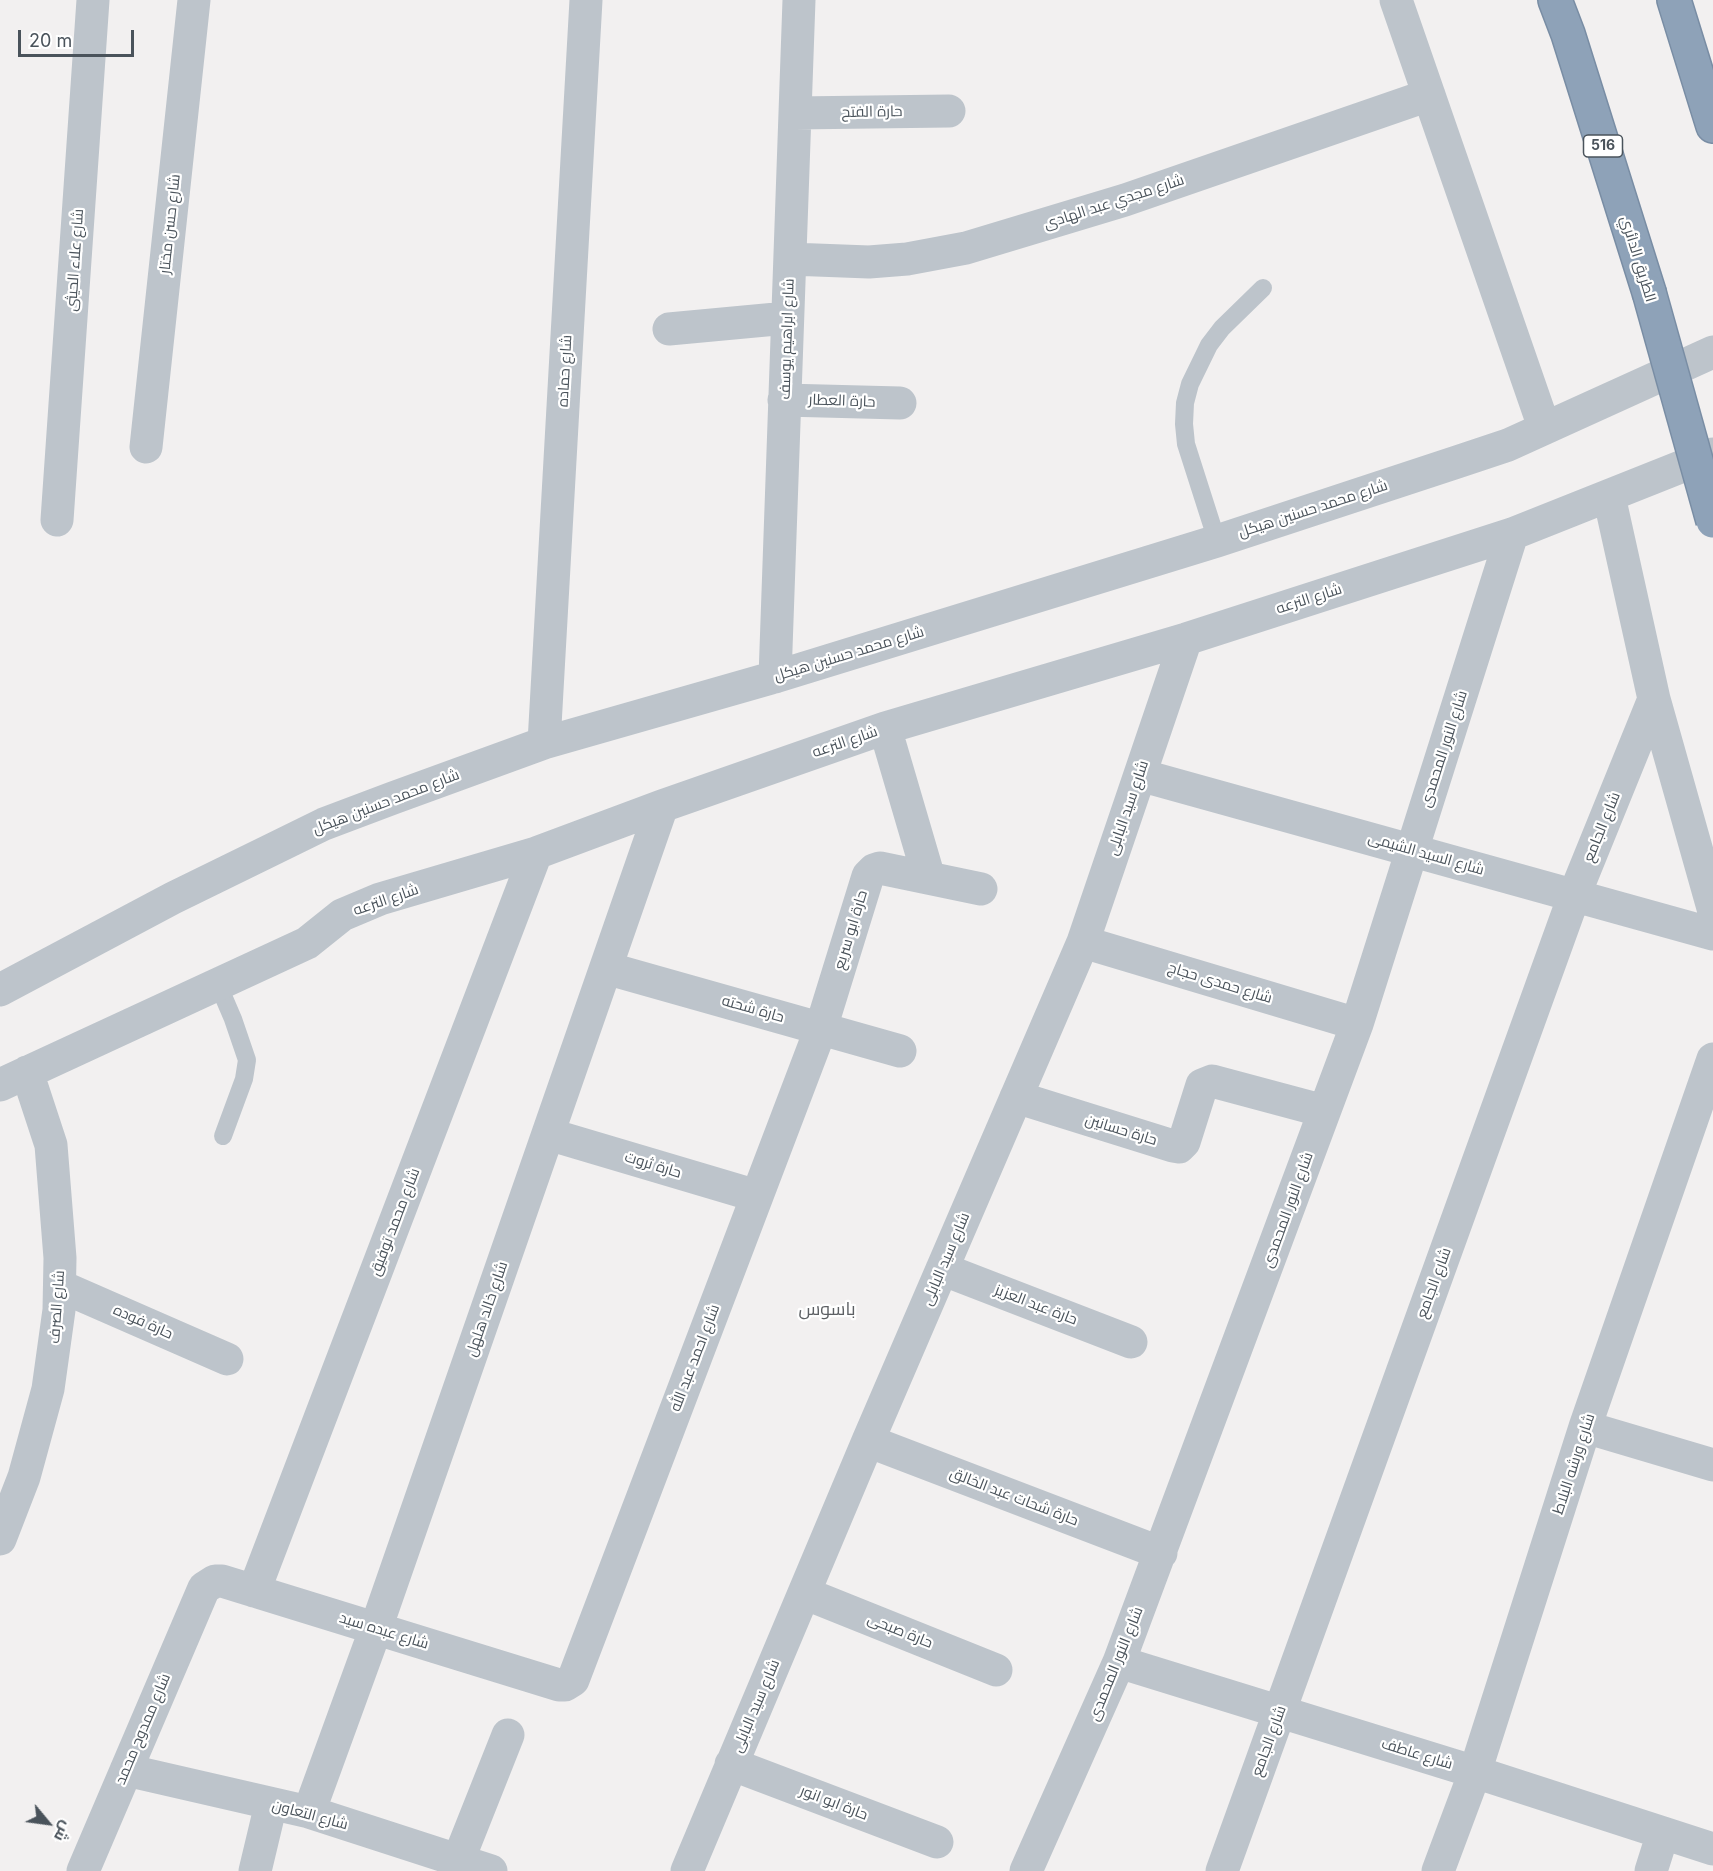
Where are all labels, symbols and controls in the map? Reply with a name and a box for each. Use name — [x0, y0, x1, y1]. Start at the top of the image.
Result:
scale bar — [21, 18, 136, 56]
text: 20 m — [29, 30, 72, 51]
street label: حارة الفتح — [841, 102, 903, 122]
road number: 516 — [1584, 135, 1622, 157]
street label: شارع مجدي عبد الهادى — [1042, 171, 1186, 233]
street label: شارع حسن مختار — [156, 173, 184, 275]
street label: شارع علاء الحيثى — [62, 208, 88, 312]
street label: الطريق الدائري — [1616, 214, 1660, 304]
street label: شارع ابراهيم يوسف — [776, 278, 798, 400]
street label: شارع حماده — [554, 335, 576, 407]
street label: حارة العطار — [808, 391, 876, 411]
street label: شارع محمد حسنين هيكل — [1236, 476, 1390, 542]
street label: شارع الترعه — [1274, 580, 1344, 618]
street label: شارع محمد حسنين هيكل — [772, 623, 926, 685]
street label: شارع النور المحمدى — [1417, 688, 1471, 810]
street label: شارع الترعه — [810, 722, 880, 762]
street label: شارع سيد البابلى — [1103, 758, 1153, 858]
street label: شارع محمد حسنين هيكل — [310, 766, 462, 838]
street label: شارع الجامع — [1580, 789, 1624, 865]
street label: شارع السيد الشيمى — [1366, 829, 1486, 879]
street label: شارع الترعه — [351, 880, 421, 920]
street label: حارة ابو سريع — [830, 888, 872, 972]
street label: شارع حمدى حجاج — [1166, 959, 1274, 1007]
street label: حارة شحته — [720, 992, 786, 1026]
street label: حارة حسانين — [1083, 1111, 1159, 1149]
street label: حارة ثروت — [623, 1148, 683, 1182]
street label: شارع النور المحمدى — [1259, 1150, 1317, 1270]
street label: شارع محمد توفيق — [366, 1166, 424, 1278]
street label: شارع سيد البابلى — [918, 1210, 974, 1308]
street label: شارع الجامع — [1413, 1245, 1455, 1321]
street label: شارع خالد هلهل — [462, 1259, 512, 1359]
street label: شارع الصرف — [45, 1270, 69, 1344]
street label: حارة عبد العزيز — [992, 1281, 1080, 1329]
district label: باسوس — [798, 1299, 856, 1321]
street label: حارة فوده — [110, 1301, 176, 1343]
street label: شارع احمد عبد الله — [666, 1302, 724, 1414]
street label: شارع ورشه البلاط — [1549, 1411, 1599, 1517]
street label: حارة شحات عبد الخالق — [947, 1464, 1081, 1530]
street label: شارع النور المحمدى — [1085, 1604, 1147, 1724]
street label: شارع عبده سيد — [337, 1609, 431, 1653]
street label: حارة صبحى — [865, 1610, 935, 1652]
street label: شارع سيد البابلى — [728, 1657, 784, 1755]
street label: شارع ممدوح محمد — [111, 1671, 175, 1787]
street label: شارع الجامع — [1248, 1703, 1290, 1779]
street label: شارع عاطف — [1379, 1735, 1455, 1773]
street label: حارة ابو انور — [798, 1782, 870, 1824]
north arrow — [18, 1793, 78, 1853]
street label: شارع التعاون — [270, 1796, 350, 1834]
text: ش — [50, 1818, 77, 1846]

